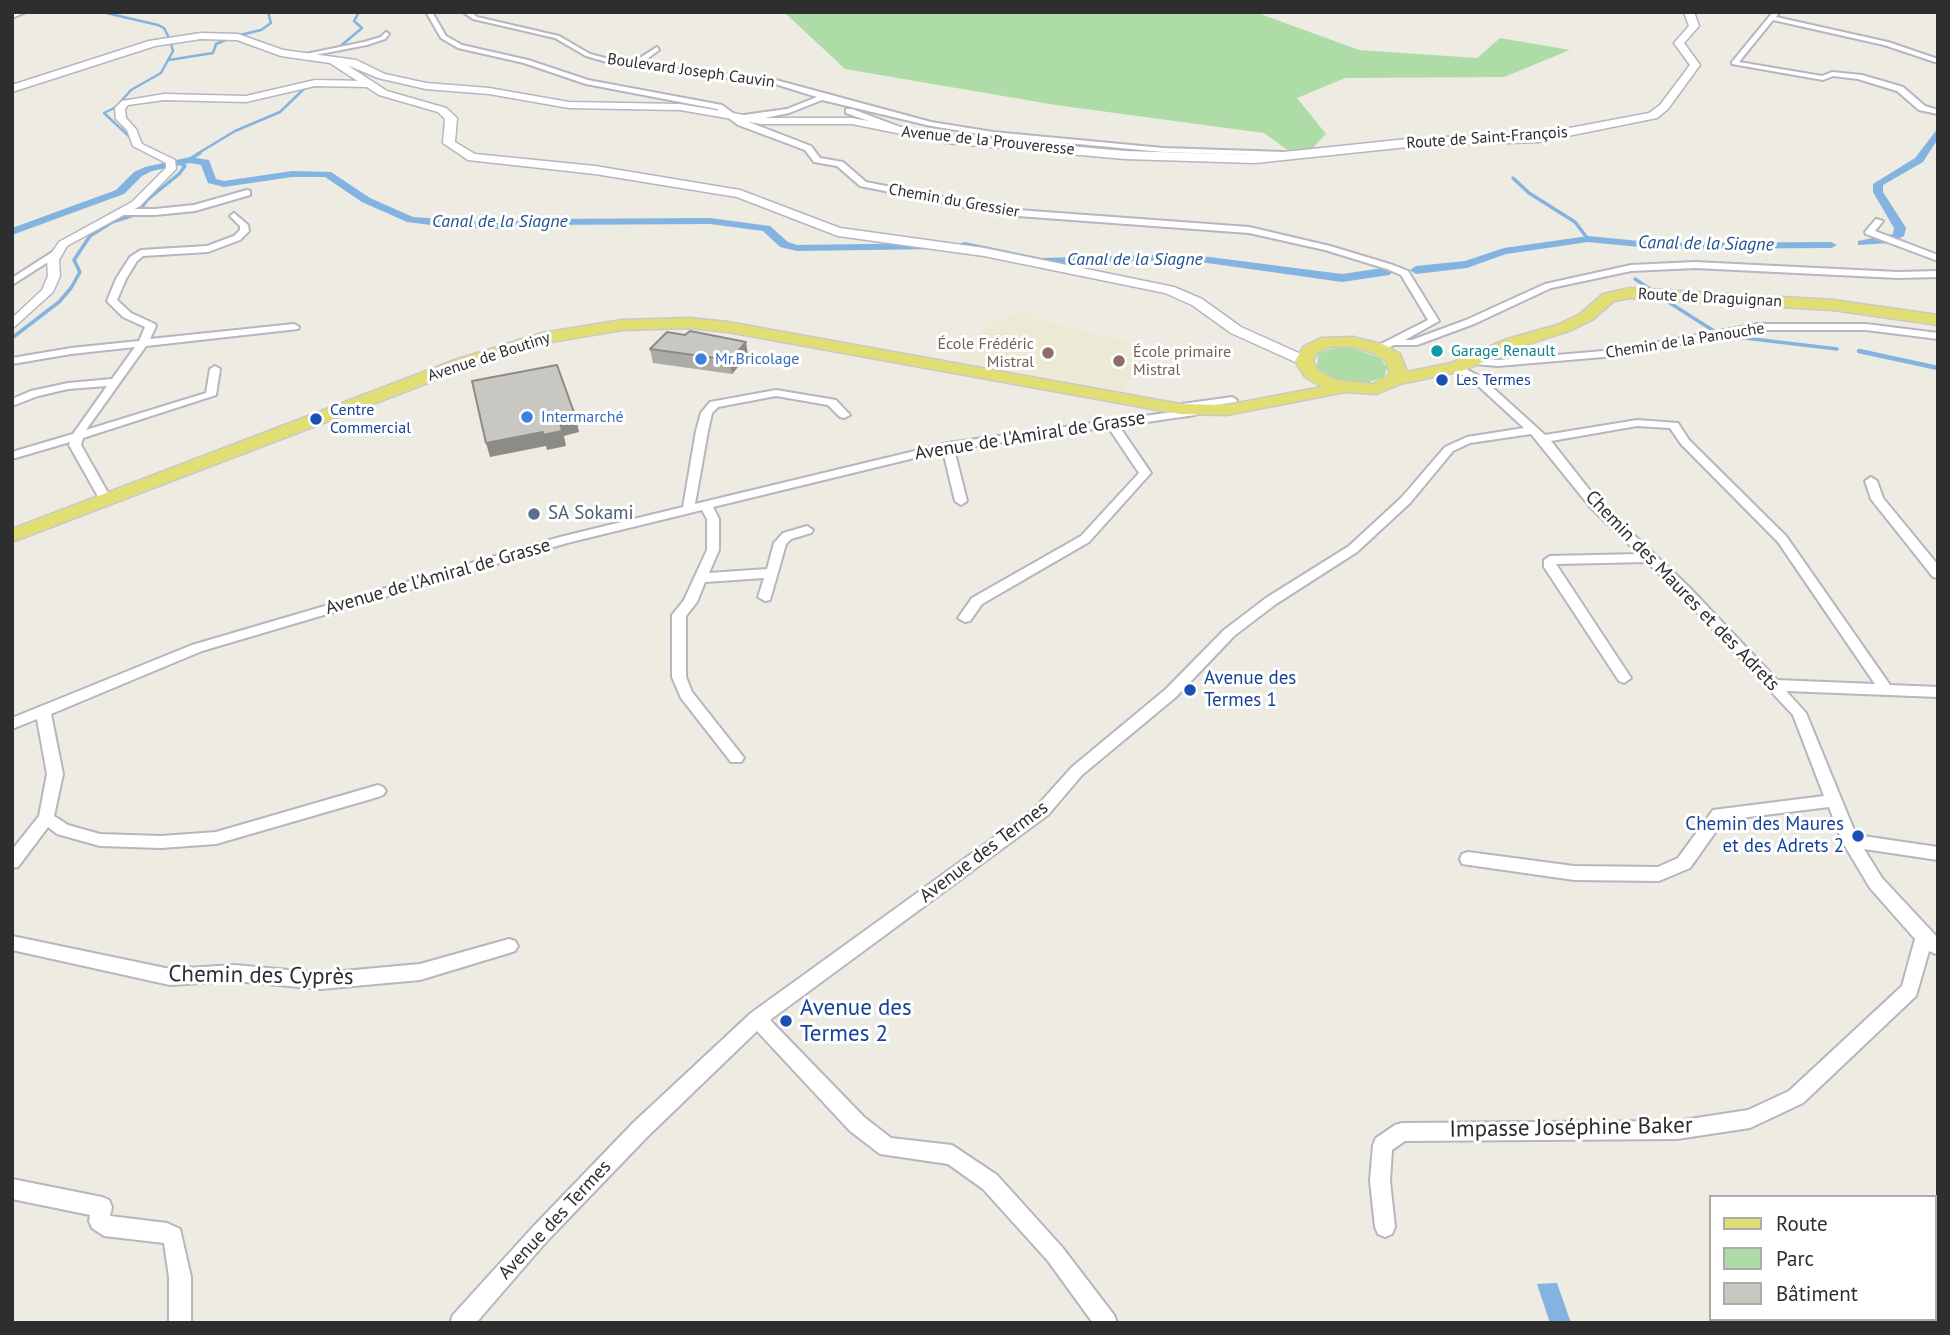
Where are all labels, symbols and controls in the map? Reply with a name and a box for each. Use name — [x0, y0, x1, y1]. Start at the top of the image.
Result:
street label: Boulevard Joseph Cauvin — [606, 50, 776, 92]
street label: Avenue de la Prouveresse — [900, 122, 1076, 160]
street label: Route de Saint-François — [1406, 123, 1568, 153]
street label: Chemin du Gressier — [887, 180, 1021, 222]
water label: Canal de la Siagne — [432, 211, 568, 233]
water label: Canal de la Siagne — [1638, 232, 1774, 256]
water label: Canal de la Siagne — [1067, 249, 1203, 271]
street label: Route de Draguignan — [1638, 285, 1782, 311]
street label: Chemin de la Panouche — [1604, 319, 1766, 363]
street label: Avenue de Boutiny — [425, 328, 553, 386]
place label: École Frédéric Mistral — [937, 334, 1034, 372]
place label: Garage Renault — [1451, 341, 1555, 361]
place label: École primaire Mistral — [1133, 342, 1231, 380]
marker: Garage Renault — [1429, 343, 1445, 359]
marker: École Frédéric Mistral — [1040, 345, 1056, 361]
place label: Mr.Bricolage — [715, 349, 799, 369]
marker: Mr.Bricolage — [693, 351, 709, 367]
marker: École primaire Mistral — [1111, 353, 1127, 369]
place label: Les Termes — [1456, 370, 1531, 390]
marker: Les Termes — [1434, 372, 1450, 388]
place label: Centre Commercial — [330, 400, 411, 438]
place label: Intermarché — [541, 407, 624, 427]
street label: Avenue de l'Amiral de Grasse — [913, 407, 1147, 465]
marker: Intermarché — [519, 409, 535, 425]
marker: Centre Commercial — [308, 411, 324, 427]
street label: Chemin des Maures et des Adrets — [1580, 486, 1784, 696]
place label: SA Sokami — [548, 503, 634, 525]
marker: SA Sokami — [526, 506, 542, 522]
street label: Avenue de l'Amiral de Grasse — [323, 534, 553, 620]
place label: Avenue des Termes 1 — [1204, 668, 1296, 712]
marker: Avenue des Termes 1 — [1182, 682, 1198, 698]
street label: Avenue des Termes — [915, 796, 1053, 908]
place label: Chemin des Maures et des Adrets 2 — [1685, 814, 1844, 858]
marker: Chemin des Maures et des Adrets 2 — [1850, 828, 1866, 844]
street label: Chemin des Cyprès — [168, 961, 354, 991]
place label: Avenue des Termes 2 — [800, 994, 912, 1048]
marker: Avenue des Termes 2 — [778, 1013, 794, 1029]
street label: Impasse Joséphine Baker — [1449, 1112, 1693, 1144]
street label: Avenue des Termes — [494, 1156, 616, 1284]
legend — [1708, 1195, 1936, 1321]
text: Route — [1776, 1210, 1828, 1237]
text: Parc — [1776, 1245, 1814, 1272]
text: Bâtiment — [1776, 1280, 1858, 1307]

